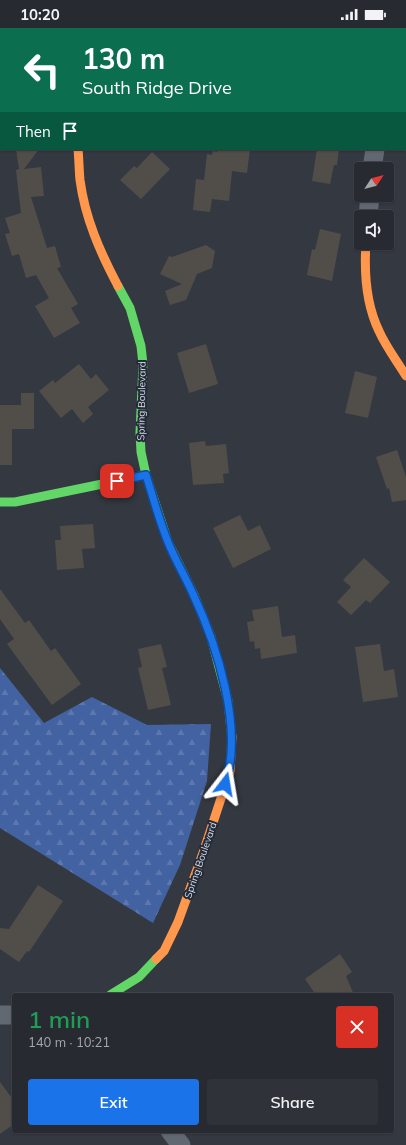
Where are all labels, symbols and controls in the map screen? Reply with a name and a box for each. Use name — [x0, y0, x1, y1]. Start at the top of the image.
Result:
text: 10:20 — [20, 5, 60, 24]
text: 130 m — [82, 41, 165, 76]
icon: left — [16, 44, 68, 96]
text: South Ridge Drive — [82, 76, 232, 99]
icon: arrive — [59, 120, 81, 142]
text: Then — [16, 122, 51, 141]
north arrow — [354, 162, 394, 202]
map controls — [354, 162, 394, 250]
button: sound — [354, 210, 394, 250]
street label: Spring Boulevard — [134, 361, 149, 441]
pin — [100, 464, 134, 498]
icon: arrive — [106, 470, 128, 492]
position arrow — [204, 763, 246, 805]
street label: Spring Boulevard — [181, 820, 220, 900]
text: 1 min — [28, 1004, 90, 1034]
button: close — [336, 1006, 378, 1048]
text: 140 m · 10:21 — [28, 1034, 110, 1050]
button: Exit — [28, 1079, 199, 1125]
button: Share — [207, 1079, 378, 1125]

